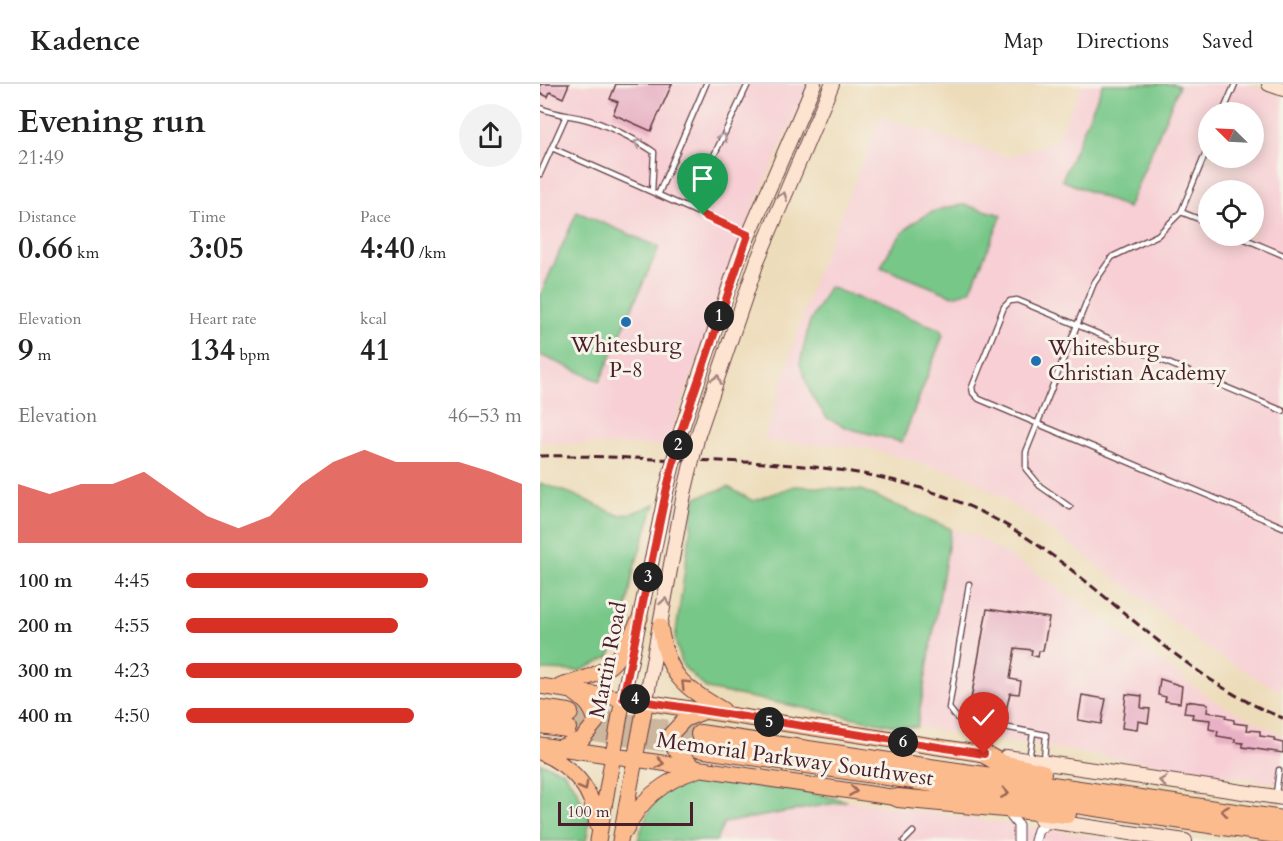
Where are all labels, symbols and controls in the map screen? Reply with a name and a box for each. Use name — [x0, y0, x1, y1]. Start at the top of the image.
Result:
text: Kadence — [30, 22, 140, 60]
text: Map — [1003, 27, 1043, 56]
text: Directions — [1076, 27, 1169, 56]
text: Saved — [1202, 27, 1253, 56]
text: Evening run — [18, 99, 206, 144]
north arrow — [1198, 102, 1264, 168]
map controls — [1198, 102, 1264, 246]
button: share — [459, 104, 522, 167]
one-way arrow — [716, 132, 728, 143]
one-way arrow — [634, 139, 645, 150]
text: 21:49 — [18, 144, 64, 171]
pin — [677, 153, 728, 215]
icon: arrive — [686, 162, 719, 195]
button: locate — [1198, 180, 1264, 246]
one-way arrow — [776, 191, 788, 202]
text: Distance — [18, 206, 76, 228]
text: Time — [189, 206, 226, 228]
text: Pace — [360, 206, 391, 228]
text: 0.66 — [18, 228, 73, 269]
text: 3:05 — [189, 228, 244, 269]
text: 4:40 — [360, 228, 415, 269]
text: km — [73, 242, 99, 264]
text: /km — [415, 242, 446, 264]
pin: 1 — [704, 301, 734, 331]
text: 1 — [715, 305, 723, 327]
text: Elevation — [18, 308, 82, 330]
text: Heart rate — [189, 308, 257, 330]
text: kcal — [360, 308, 387, 330]
marker: Whitesburg P-8 — [619, 315, 633, 329]
text: 9 — [18, 330, 33, 371]
text: 134 — [189, 330, 235, 371]
text: 41 — [360, 330, 391, 371]
place label: Whitesburg P-8 — [569, 330, 682, 385]
place label: Whitesburg Christian Academy — [1047, 333, 1227, 388]
text: m — [33, 344, 51, 366]
text: bpm — [235, 344, 270, 366]
marker: Whitesburg Christian Academy — [1029, 354, 1043, 368]
one-way arrow — [709, 374, 722, 385]
text: Elevation — [18, 402, 97, 429]
text: 46–53 m — [448, 402, 522, 429]
pin: 2 — [663, 430, 693, 460]
text: 2 — [674, 434, 682, 456]
pin: 3 — [633, 562, 663, 592]
text: 3 — [644, 566, 652, 588]
text: 100 m — [18, 567, 73, 594]
text: 4:45 — [114, 567, 150, 594]
one-way arrow — [658, 597, 671, 607]
street label: Martin Road — [582, 599, 634, 721]
text: 200 m — [18, 612, 73, 639]
text: 4:55 — [114, 612, 150, 639]
text: 300 m — [18, 657, 73, 684]
text: 4:23 — [114, 657, 150, 684]
one-way arrow — [682, 680, 692, 691]
pin: 4 — [620, 684, 650, 714]
text: 4 — [631, 688, 639, 710]
pin — [958, 692, 1009, 754]
icon: check — [967, 701, 1000, 734]
text: 400 m — [18, 702, 73, 729]
text: 4:50 — [114, 702, 150, 729]
pin: 5 — [754, 707, 784, 737]
text: 5 — [765, 711, 773, 733]
street label: Memorial Parkway Southwest — [655, 725, 935, 793]
pin: 6 — [888, 727, 918, 757]
text: 6 — [899, 731, 907, 753]
one-way arrow — [656, 757, 665, 769]
one-way arrow — [1158, 775, 1168, 788]
one-way arrow — [576, 780, 588, 791]
one-way arrow — [849, 784, 858, 796]
one-way arrow — [1000, 786, 1010, 798]
scale bar — [558, 799, 693, 826]
text: 100 m — [567, 801, 609, 823]
one-way arrow — [1221, 806, 1230, 818]

